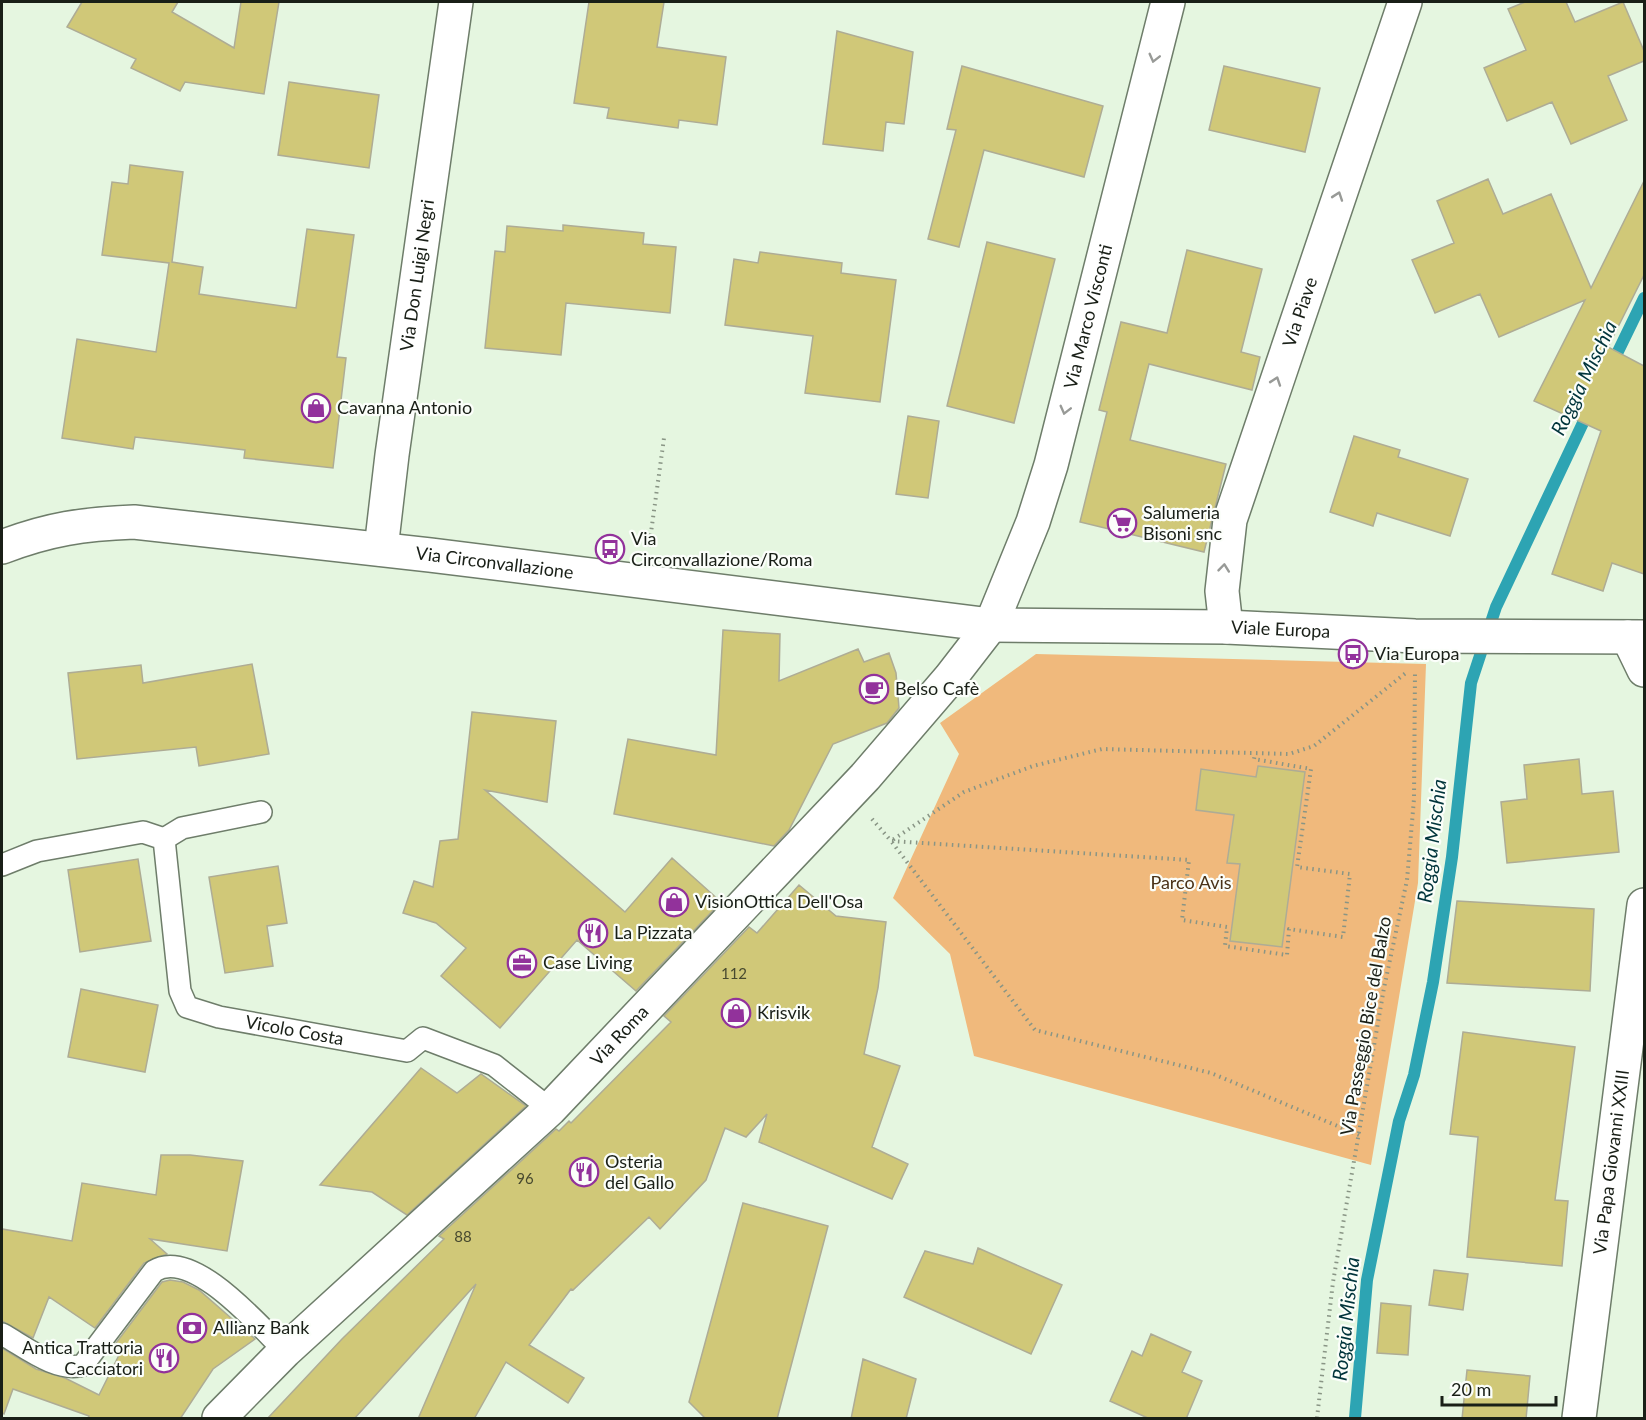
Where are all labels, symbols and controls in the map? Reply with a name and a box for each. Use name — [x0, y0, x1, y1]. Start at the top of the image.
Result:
one-way arrow — [1148, 53, 1161, 63]
one-way arrow — [1331, 191, 1343, 202]
street label: Via Don Luigi Negri — [395, 198, 438, 353]
street label: Via Marco Visconti — [1059, 242, 1116, 391]
street label: Via Piave — [1277, 274, 1321, 350]
water label: Roggia Mischia — [1545, 316, 1621, 439]
one-way arrow — [1269, 376, 1281, 387]
shop icon: Cavanna Antonio — [300, 392, 332, 424]
place label: Cavanna Antonio — [337, 396, 472, 418]
one-way arrow — [1060, 405, 1073, 415]
place label: Salumeria Bisoni snc — [1143, 501, 1223, 544]
supermarket icon: Salumeria Bisoni snc — [1106, 507, 1138, 539]
place label: Via Circonvallazione/Roma — [631, 527, 813, 570]
bus stop icon: Via Circonvallazione/Roma — [594, 533, 626, 565]
street label: Via Circonvallazione — [415, 541, 575, 583]
one-way arrow — [1218, 564, 1230, 573]
street label: Viale Europa — [1231, 615, 1331, 642]
bus stop icon: Via Europa — [1337, 638, 1369, 670]
place label: Via Europa — [1374, 642, 1460, 664]
cafe icon: Belso Cafè — [858, 673, 890, 705]
place label: Belso Cafè — [895, 677, 979, 699]
water label: Roggia Mischia — [1412, 778, 1451, 904]
park label: Parco Avis — [1150, 871, 1232, 893]
shop icon: VisionOttica Dell'Osa — [658, 886, 690, 918]
place label: VisionOttica Dell'Osa — [695, 890, 863, 912]
street label: Via Passeggio Bice del Balzo — [1335, 915, 1395, 1137]
restaurant icon: La Pizzata — [577, 917, 609, 949]
place label: La Pizzata — [614, 921, 692, 943]
office icon: Case Living — [506, 947, 538, 979]
place label: Case Living — [543, 951, 632, 973]
house number: 112 — [721, 964, 747, 982]
shop icon: Krisvik — [720, 997, 752, 1029]
street label: Via Roma — [585, 1000, 653, 1070]
place label: Krisvik — [757, 1001, 811, 1023]
street label: Vicolo Costa — [244, 1010, 346, 1049]
street label: Via Papa Giovanni XXIII — [1588, 1068, 1633, 1256]
place label: Osteria del Gallo — [605, 1150, 674, 1193]
restaurant icon: Osteria del Gallo — [568, 1156, 600, 1188]
house number: 96 — [516, 1169, 534, 1187]
house number: 88 — [454, 1227, 472, 1245]
water label: Roggia Mischia — [1327, 1256, 1363, 1382]
bank icon: Allianz Bank — [176, 1312, 208, 1344]
place label: Allianz Bank — [213, 1316, 310, 1338]
place label: Antica Trattoria Cacciatori — [22, 1336, 143, 1379]
restaurant icon: Antica Trattoria Cacciatori — [148, 1342, 180, 1374]
scale bar — [1442, 1369, 1556, 1407]
text: 20 m — [1451, 1378, 1491, 1400]

